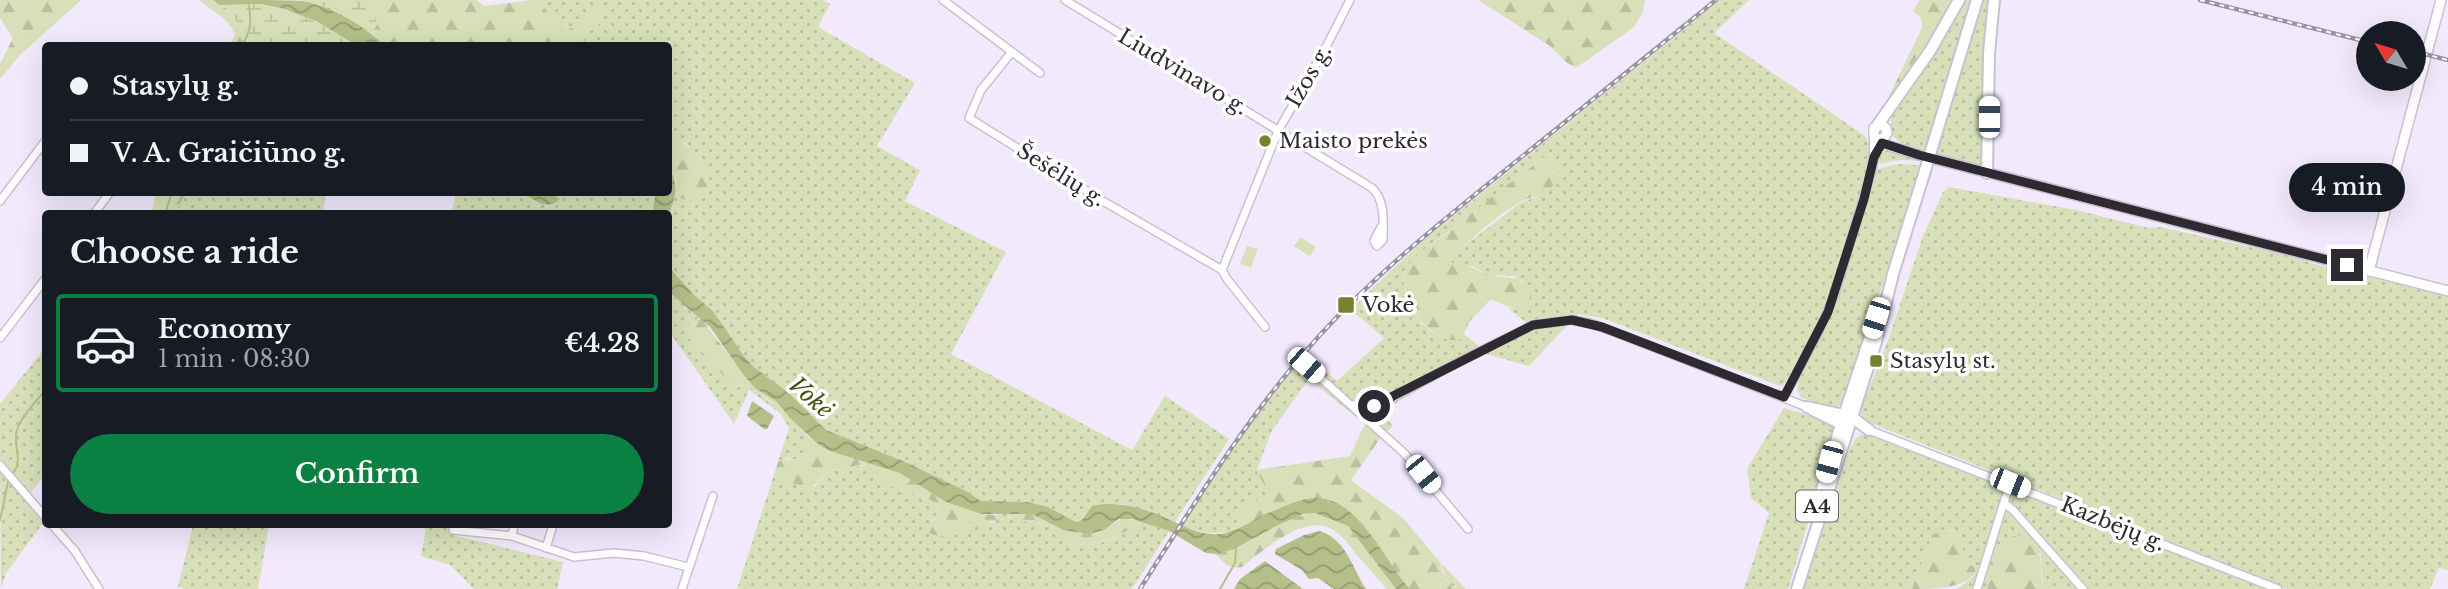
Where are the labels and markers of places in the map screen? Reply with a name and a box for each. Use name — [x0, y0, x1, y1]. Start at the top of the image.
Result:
place label: Maisto prekės — [1279, 128, 1428, 154]
marker: Maisto prekės — [1257, 133, 1273, 149]
place label: Vokė — [1361, 292, 1415, 318]
marker: Vokė — [1336, 295, 1356, 315]
place label: Stasylų st. — [1890, 348, 1996, 374]
marker: Stasylų st. — [1868, 353, 1884, 369]

